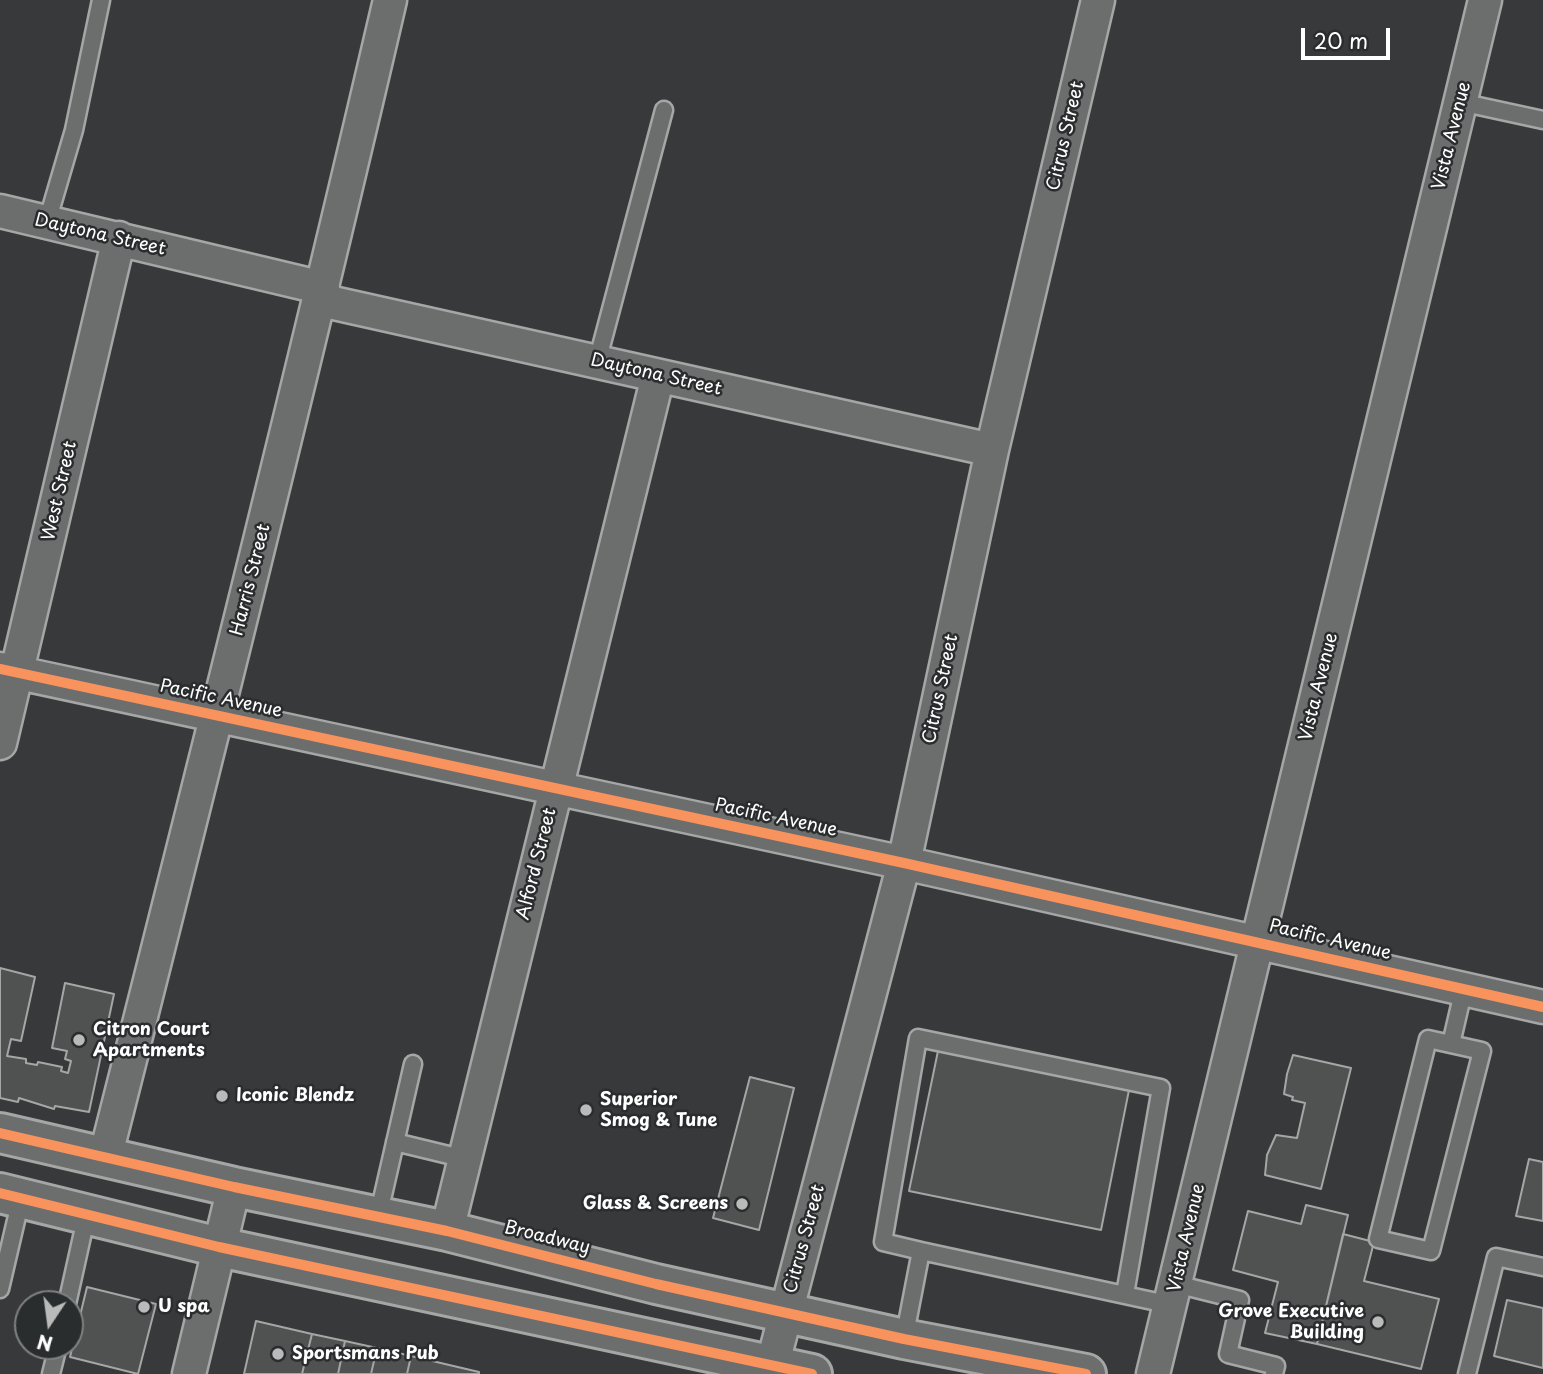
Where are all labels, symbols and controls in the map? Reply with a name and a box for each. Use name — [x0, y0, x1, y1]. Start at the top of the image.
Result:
scale bar — [1305, 14, 1394, 58]
text: 20 m — [1314, 24, 1368, 56]
street label: Citrus Street — [1043, 79, 1089, 193]
street label: Vista Avenue — [1428, 80, 1476, 192]
street label: Daytona Street — [32, 209, 168, 261]
street label: Daytona Street — [588, 349, 724, 401]
street label: West Street — [38, 439, 82, 543]
street label: Harris Street — [227, 522, 275, 638]
street label: Vista Avenue — [1295, 631, 1343, 743]
street label: Citrus Street — [919, 632, 963, 746]
street label: Pacific Avenue — [158, 675, 284, 723]
street label: Pacific Avenue — [713, 794, 839, 842]
street label: Alford Street — [513, 806, 561, 922]
street label: Pacific Avenue — [1267, 915, 1393, 965]
place label: Citron Court Apartments — [93, 1019, 210, 1062]
marker: Citron Court Apartments — [71, 1032, 87, 1048]
place label: Iconic Blendz — [236, 1085, 354, 1107]
marker: Iconic Blendz — [214, 1088, 230, 1104]
place label: Superior Smog & Tune — [600, 1089, 717, 1132]
marker: Superior Smog & Tune — [578, 1102, 594, 1118]
street label: Citrus Street — [780, 1182, 830, 1296]
street label: Vista Avenue — [1164, 1182, 1210, 1294]
place label: Glass & Screens — [583, 1193, 728, 1215]
marker: Glass & Screens — [734, 1196, 750, 1212]
street label: Broadway — [502, 1217, 592, 1259]
north arrow — [14, 1290, 84, 1360]
place label: U spa — [158, 1296, 210, 1318]
marker: U spa — [136, 1299, 152, 1315]
place label: Grove Executive Building — [1218, 1301, 1364, 1344]
marker: Grove Executive Building — [1370, 1314, 1386, 1330]
text: N — [34, 1328, 55, 1359]
place label: Sportsmans Pub — [292, 1343, 439, 1365]
marker: Sportsmans Pub — [270, 1346, 286, 1362]

